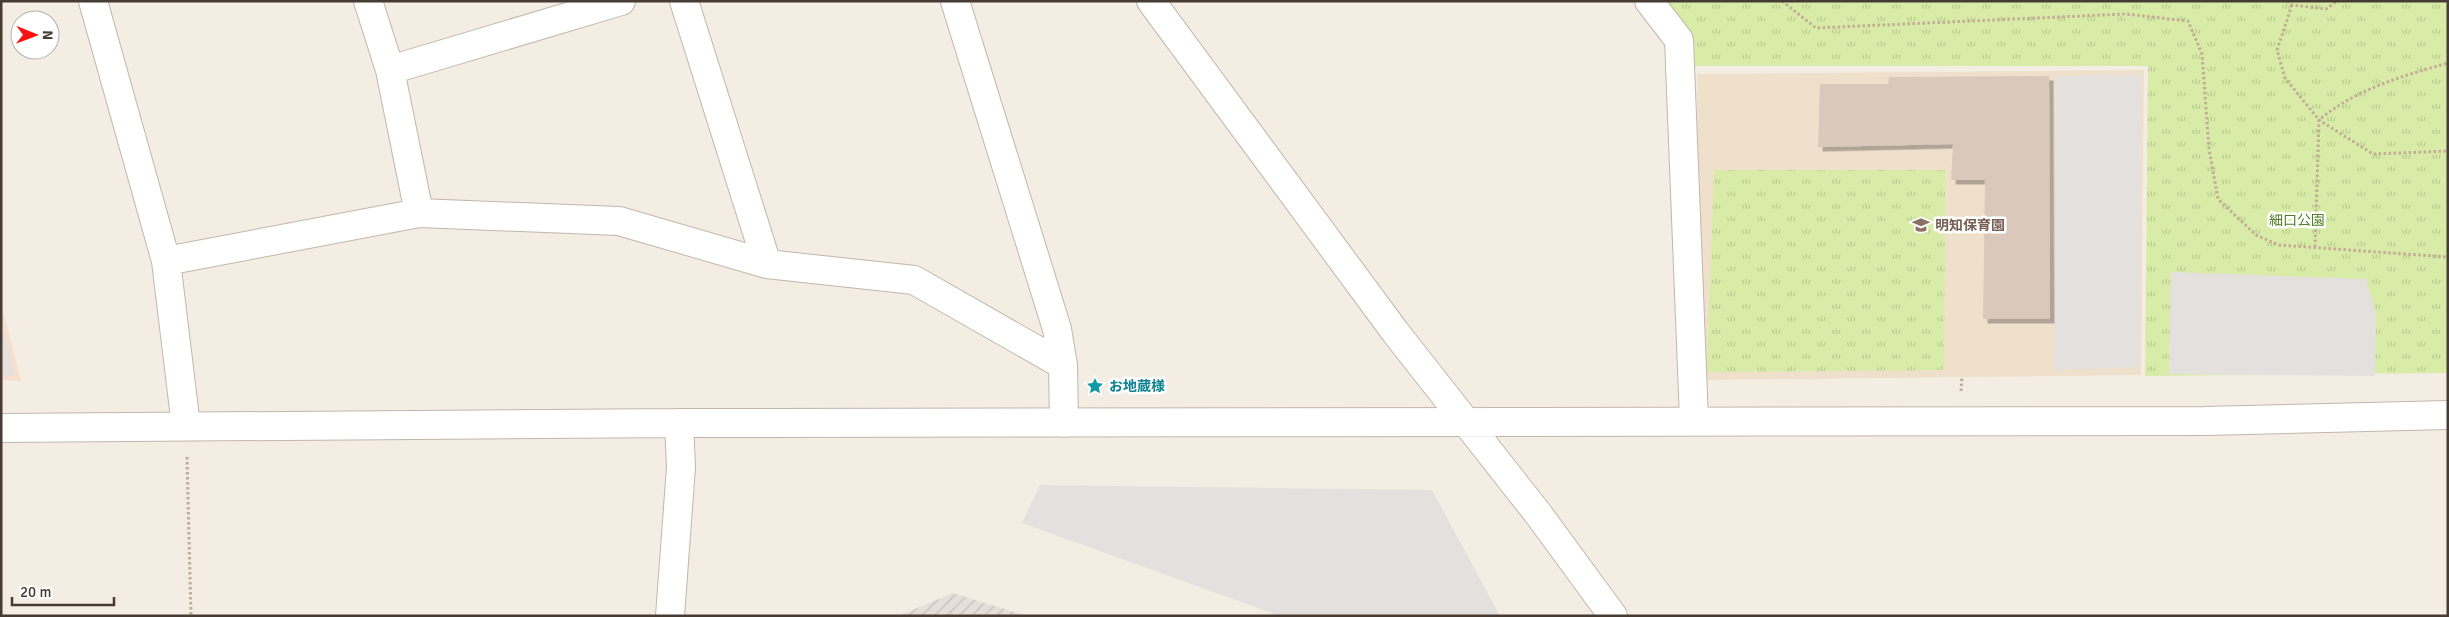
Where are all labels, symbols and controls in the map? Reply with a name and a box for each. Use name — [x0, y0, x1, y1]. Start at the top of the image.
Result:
north arrow — [10, 10, 60, 60]
text: N — [39, 30, 56, 40]
park label: 細口公園 — [2269, 212, 2325, 229]
school or university icon: 明知保育園 — [1911, 215, 1931, 235]
place label: 明知保育園 — [1935, 217, 2005, 234]
place icon: お地蔵様 — [1085, 376, 1105, 396]
place label: お地蔵様 — [1109, 378, 1165, 395]
scale bar — [12, 574, 115, 606]
text: 20 m — [20, 583, 51, 601]

